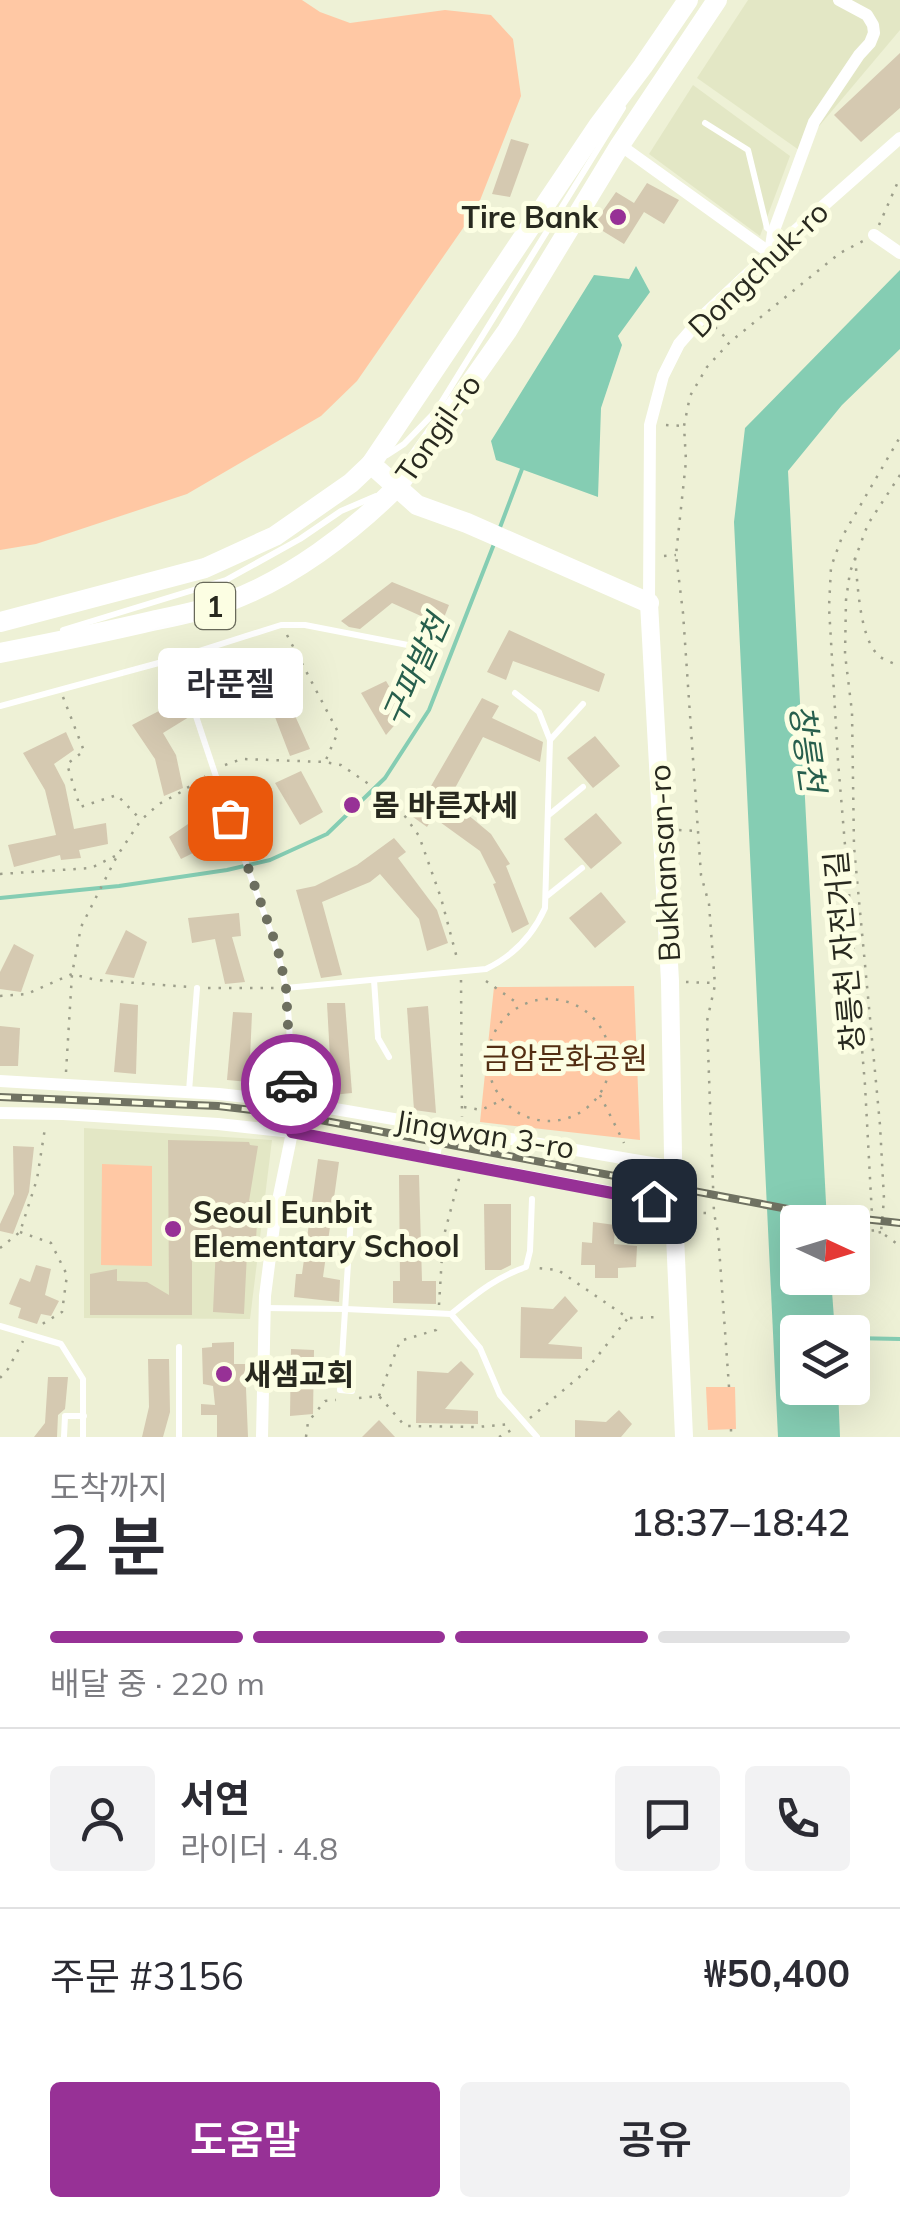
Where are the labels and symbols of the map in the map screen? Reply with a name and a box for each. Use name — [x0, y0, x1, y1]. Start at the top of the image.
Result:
street label: Dongchuk-ro — [680, 193, 836, 345]
place label: Tire Bank — [461, 198, 599, 236]
marker: Tire Bank — [607, 206, 629, 228]
street label: Tongil-ro — [387, 366, 489, 490]
road number: 1 — [195, 583, 235, 629]
water label: 구파발천 — [373, 605, 459, 732]
callout: 라푼젤 — [158, 648, 302, 718]
water label: 창릉천 — [782, 701, 834, 798]
street label: Bukhansan-ro — [640, 763, 688, 963]
pin — [188, 776, 273, 861]
place label: 몸 바른자세 — [372, 786, 518, 824]
marker: 몸 바른자세 — [341, 794, 363, 816]
street label: 창릉천 자전거길 — [816, 849, 872, 1053]
courier — [241, 1034, 341, 1134]
park label: 금암문화공원 — [482, 1039, 648, 1077]
street label: Jingwan 3-ro — [393, 1101, 577, 1167]
pin — [612, 1159, 697, 1244]
place label: Seoul Eunbit Elementary School — [193, 1193, 460, 1265]
north arrow — [780, 1205, 870, 1295]
marker: Seoul Eunbit Elementary School — [162, 1218, 184, 1240]
place label: 새샘교회 — [244, 1355, 354, 1393]
marker: 새샘교회 — [213, 1363, 235, 1385]

